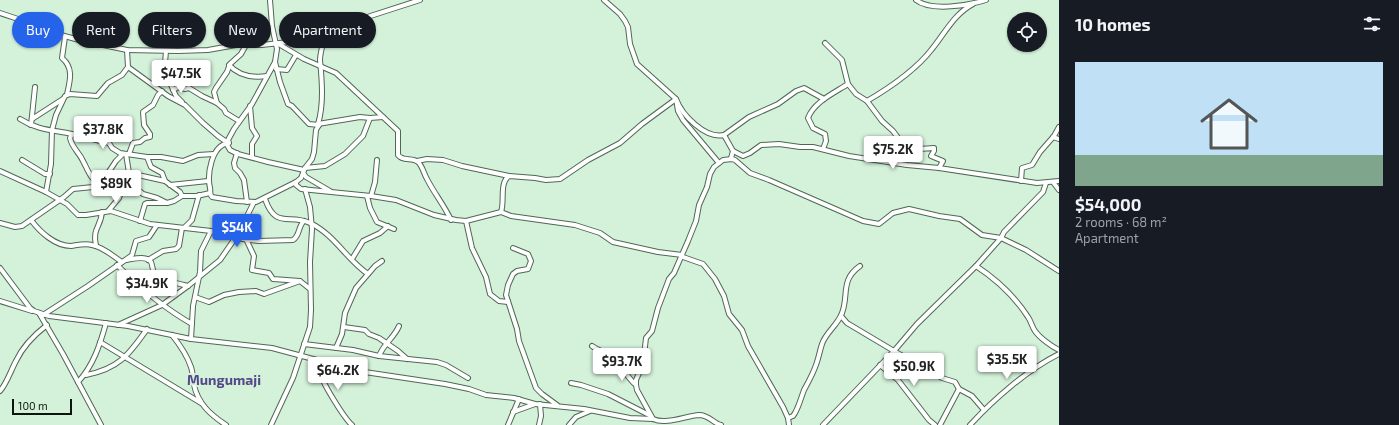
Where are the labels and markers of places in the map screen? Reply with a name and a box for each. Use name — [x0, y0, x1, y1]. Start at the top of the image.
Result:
pin: $47.5K — [148, 60, 214, 94]
pin: $37.8K — [70, 116, 136, 150]
pin: $75.2K — [860, 136, 926, 170]
pin: $89K — [92, 170, 140, 204]
pin: $54K — [213, 214, 261, 248]
pin: $34.9K — [114, 270, 180, 304]
pin: $35.5K — [974, 346, 1040, 380]
pin: $93.7K — [589, 348, 655, 382]
pin: $50.9K — [881, 353, 947, 387]
pin: $64.2K — [305, 357, 371, 391]

